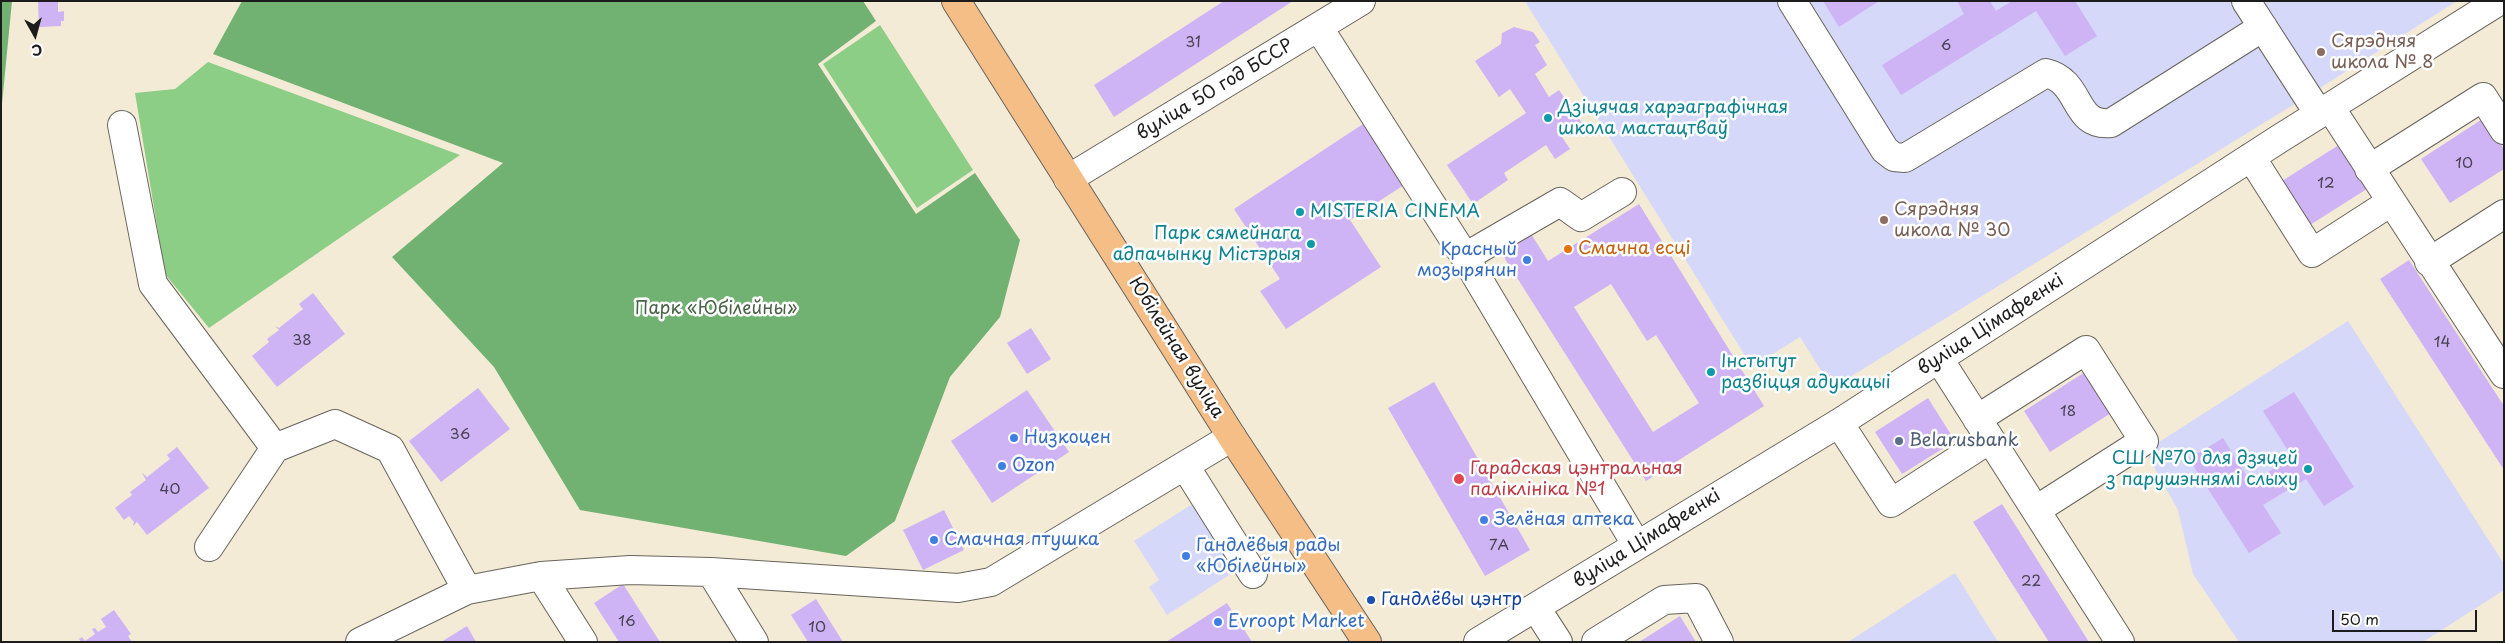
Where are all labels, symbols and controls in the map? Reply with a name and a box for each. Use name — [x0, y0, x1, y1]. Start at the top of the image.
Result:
north arrow — [10, 10, 60, 60]
place label: Сярэдняя школа № 8 — [2331, 31, 2434, 74]
house number: 31 — [1185, 34, 1201, 52]
street label: вуліца 50 год БССР — [1133, 35, 1297, 145]
house number: 6 — [1941, 37, 1951, 55]
text: С — [30, 39, 43, 61]
marker: Сярэдняя школа № 8 — [2315, 46, 2327, 58]
place label: Дзіцячая харэаграфічная школа мастацтваў — [1558, 97, 1788, 140]
marker: Дзіцячая харэаграфічная школа мастацтваў — [1542, 112, 1554, 124]
house number: 10 — [2455, 155, 2473, 173]
house number: 12 — [2317, 175, 2335, 193]
place label: Сярэдняя школа № 30 — [1894, 199, 2010, 242]
place label: MISTERIA CINEMA — [1310, 201, 1480, 223]
marker: MISTERIA CINEMA — [1294, 206, 1306, 218]
marker: Сярэдняя школа № 30 — [1878, 214, 1890, 226]
place label: Парк сямейнага адпачынку Містэрыя — [1113, 223, 1301, 266]
marker: Парк сямейнага адпачынку Містэрыя — [1305, 238, 1317, 250]
place label: Смачна есцi — [1578, 238, 1691, 260]
place label: Красный мозырянин — [1417, 239, 1517, 282]
marker: Смачна есцi — [1562, 243, 1574, 255]
marker: Красный мозырянин — [1521, 254, 1533, 266]
street label: вуліца Цімафеенкі — [1914, 270, 2068, 380]
street label: Юбілейная вуліца — [1124, 273, 1228, 423]
park label: Парк «Юбілейны» — [635, 298, 797, 320]
house number: 38 — [292, 332, 312, 350]
house number: 14 — [2434, 334, 2450, 352]
place label: Інстытут развіцця адукацыі — [1721, 351, 1891, 394]
marker: Інстытут развіцця адукацыі — [1705, 366, 1717, 378]
house number: 18 — [2060, 403, 2076, 421]
house number: 36 — [450, 426, 470, 444]
place label: Низкоцен — [1024, 427, 1111, 449]
place label: Belarusbank — [1909, 430, 2019, 452]
marker: Низкоцен — [1008, 432, 1020, 444]
marker: Belarusbank — [1893, 435, 1905, 447]
place label: СШ №70 для дзяцей з парушэннямі слыху — [2107, 448, 2298, 490]
place label: Ozon — [1012, 455, 1055, 477]
place label: Гарадская цэнтральная паліклініка №1 — [1470, 458, 1683, 500]
marker: Ozon — [996, 460, 1008, 472]
marker: СШ №70 для дзяцей з парушэннямі слыху — [2302, 463, 2314, 475]
marker: Гарадская цэнтральная паліклініка №1 — [1452, 472, 1466, 486]
house number: 40 — [160, 481, 180, 499]
street label: вуліца Цімафеенкі — [1569, 485, 1725, 593]
place label: Зелёная аптека — [1494, 509, 1634, 531]
marker: Зелёная аптека — [1478, 514, 1490, 526]
place label: Смачная птушка — [944, 529, 1099, 551]
marker: Смачная птушка — [928, 534, 940, 546]
place label: Гандлёвыя рады «Юбілейны» — [1196, 535, 1340, 578]
house number: 7А — [1489, 537, 1509, 555]
marker: Гандлёвыя рады «Юбілейны» — [1180, 550, 1192, 562]
house number: 22 — [2021, 573, 2041, 591]
place label: Гандлёвы цэнтр — [1381, 589, 1522, 611]
marker: Гандлёвы цэнтр — [1365, 594, 1377, 606]
scale bar — [2335, 600, 2480, 632]
text: 50 m — [2340, 607, 2379, 630]
place label: Evroopt Market — [1228, 611, 1365, 633]
house number: 16 — [618, 613, 636, 631]
marker: Evroopt Market — [1212, 616, 1224, 628]
house number: 10 — [808, 619, 826, 637]

